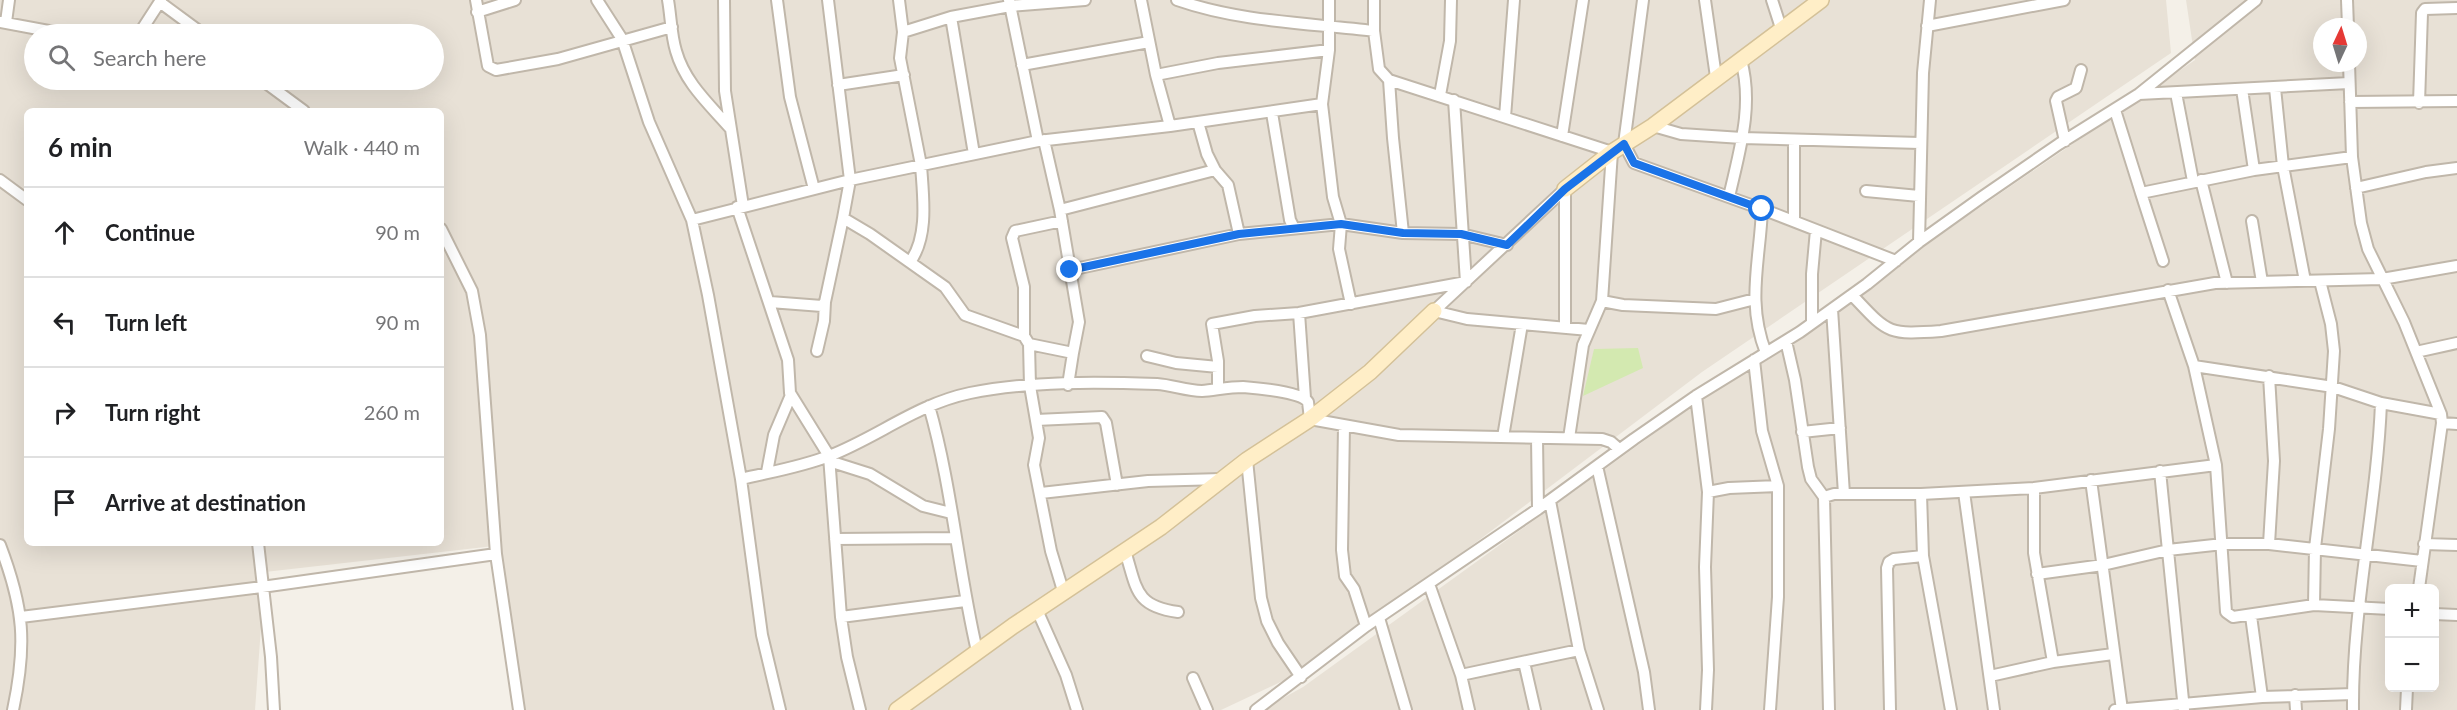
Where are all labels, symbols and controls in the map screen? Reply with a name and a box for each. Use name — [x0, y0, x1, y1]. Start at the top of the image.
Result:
north arrow — [2313, 18, 2367, 72]
search box — [24, 24, 444, 90]
icon: search — [45, 41, 78, 74]
text: Search here — [93, 44, 206, 71]
text: 6 min — [48, 131, 112, 163]
text: Walk · 440 m — [304, 135, 420, 159]
route start — [1748, 195, 1774, 221]
icon: ahead — [48, 216, 81, 249]
text: Continue — [105, 219, 195, 246]
text: 90 m — [375, 220, 420, 244]
route end — [1056, 256, 1082, 282]
icon: left — [48, 306, 81, 339]
text: Turn left — [105, 309, 187, 336]
text: 90 m — [375, 310, 420, 334]
icon: right — [48, 396, 81, 429]
text: Turn right — [105, 399, 200, 426]
text: 260 m — [364, 400, 420, 424]
icon: arrive — [48, 486, 81, 519]
text: Arrive at destination — [105, 489, 306, 516]
map controls — [2385, 584, 2439, 692]
button: + — [2385, 584, 2439, 638]
button: − — [2385, 638, 2439, 692]

